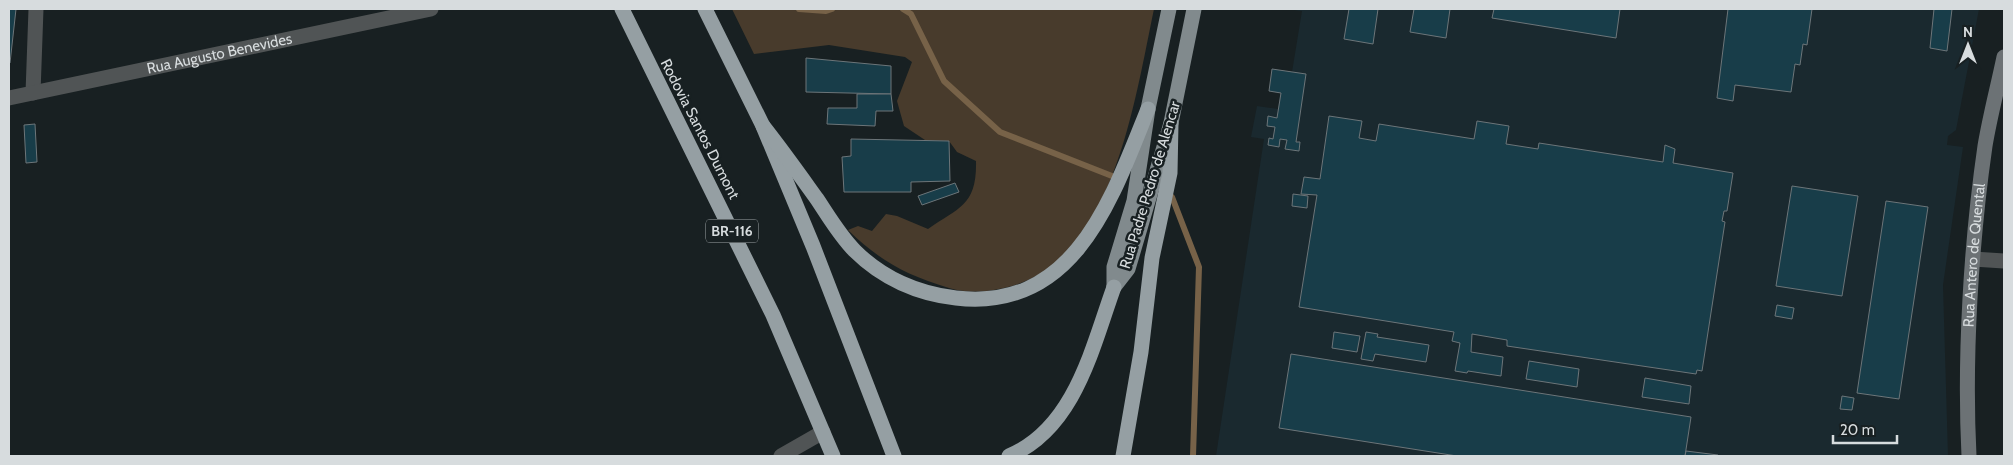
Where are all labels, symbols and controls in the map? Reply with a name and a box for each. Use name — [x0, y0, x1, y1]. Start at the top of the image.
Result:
north arrow — [1943, 20, 1993, 70]
text: N — [1963, 23, 1973, 41]
street label: Rua Augusto Benevides — [145, 30, 294, 78]
street label: Rodovia Santos Dumont — [657, 56, 743, 202]
street label: Rua Padre Pedro de Alencar — [1116, 99, 1184, 271]
street label: Rua Antero de Quental — [1960, 182, 1989, 328]
road number: BR-116 — [706, 220, 758, 242]
scale bar — [1833, 412, 1897, 444]
text: 20 m — [1840, 421, 1875, 439]

